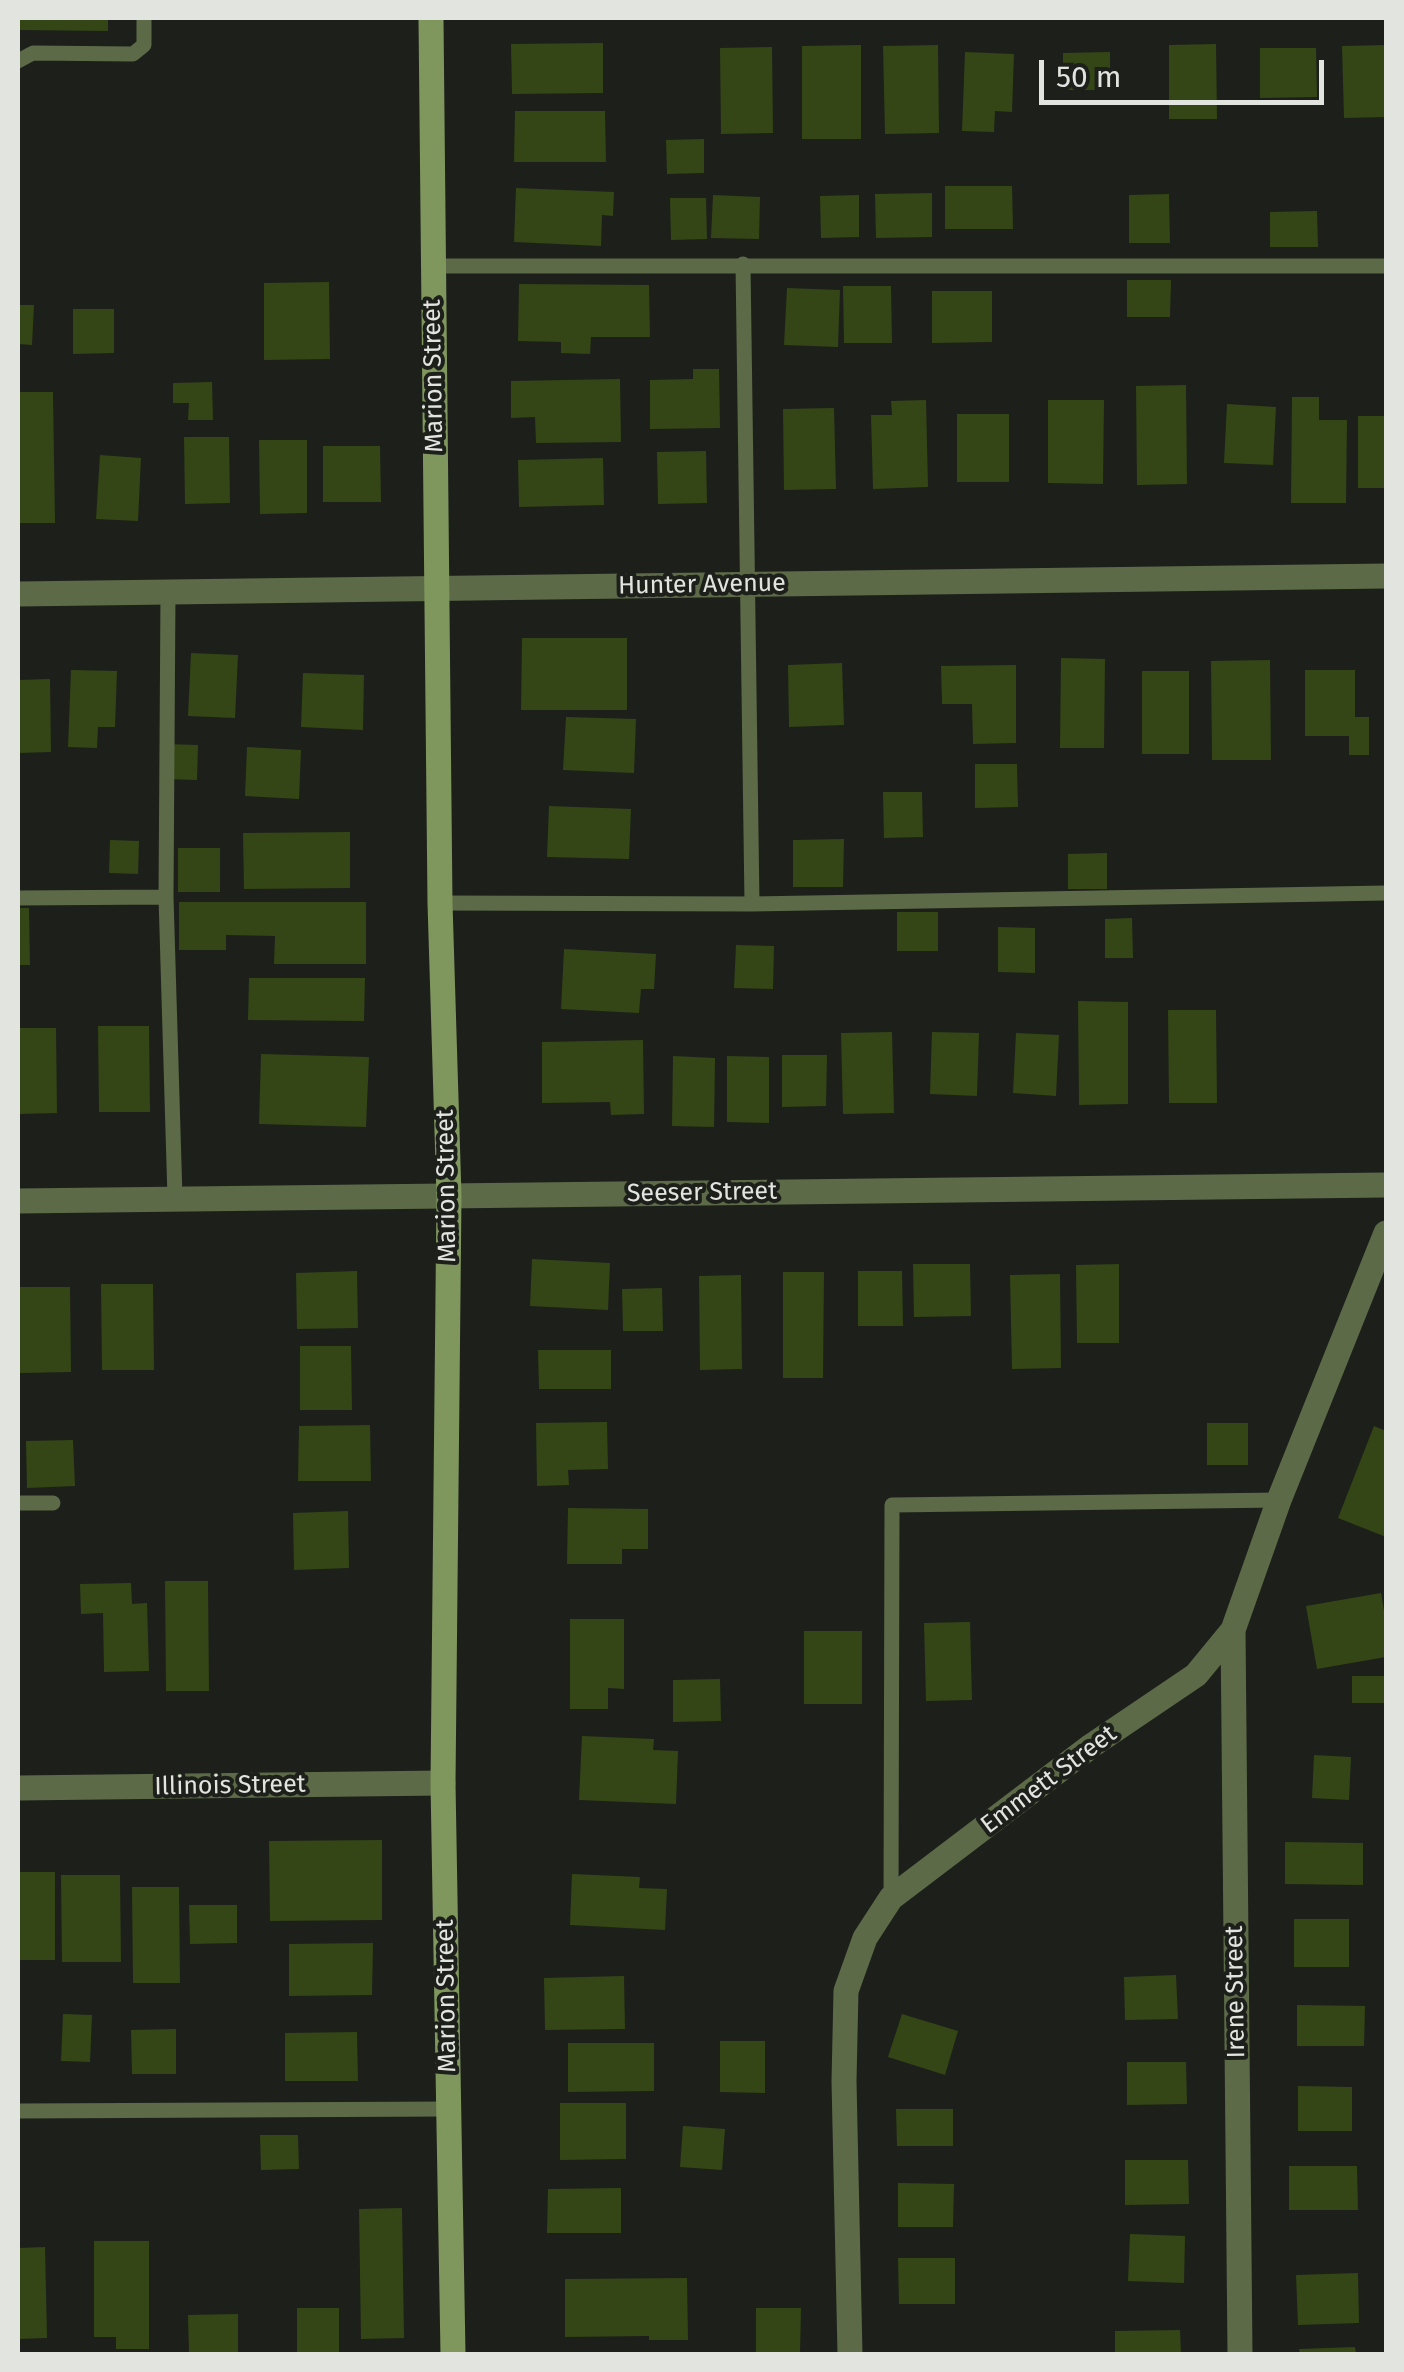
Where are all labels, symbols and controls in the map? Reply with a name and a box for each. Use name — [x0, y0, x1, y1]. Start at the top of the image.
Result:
scale bar — [1044, 40, 1329, 102]
text: 50 m — [1056, 59, 1121, 95]
street label: Marion Street — [418, 299, 450, 453]
street label: Hunter Avenue — [618, 569, 786, 601]
street label: Marion Street — [431, 1109, 463, 1263]
street label: Seeser Street — [627, 1177, 777, 1209]
street label: Emmett Street — [975, 1719, 1123, 1841]
street label: Illinois Street — [154, 1770, 306, 1802]
street label: Marion Street — [431, 1919, 463, 2073]
street label: Irene Street — [1220, 1925, 1252, 2059]

